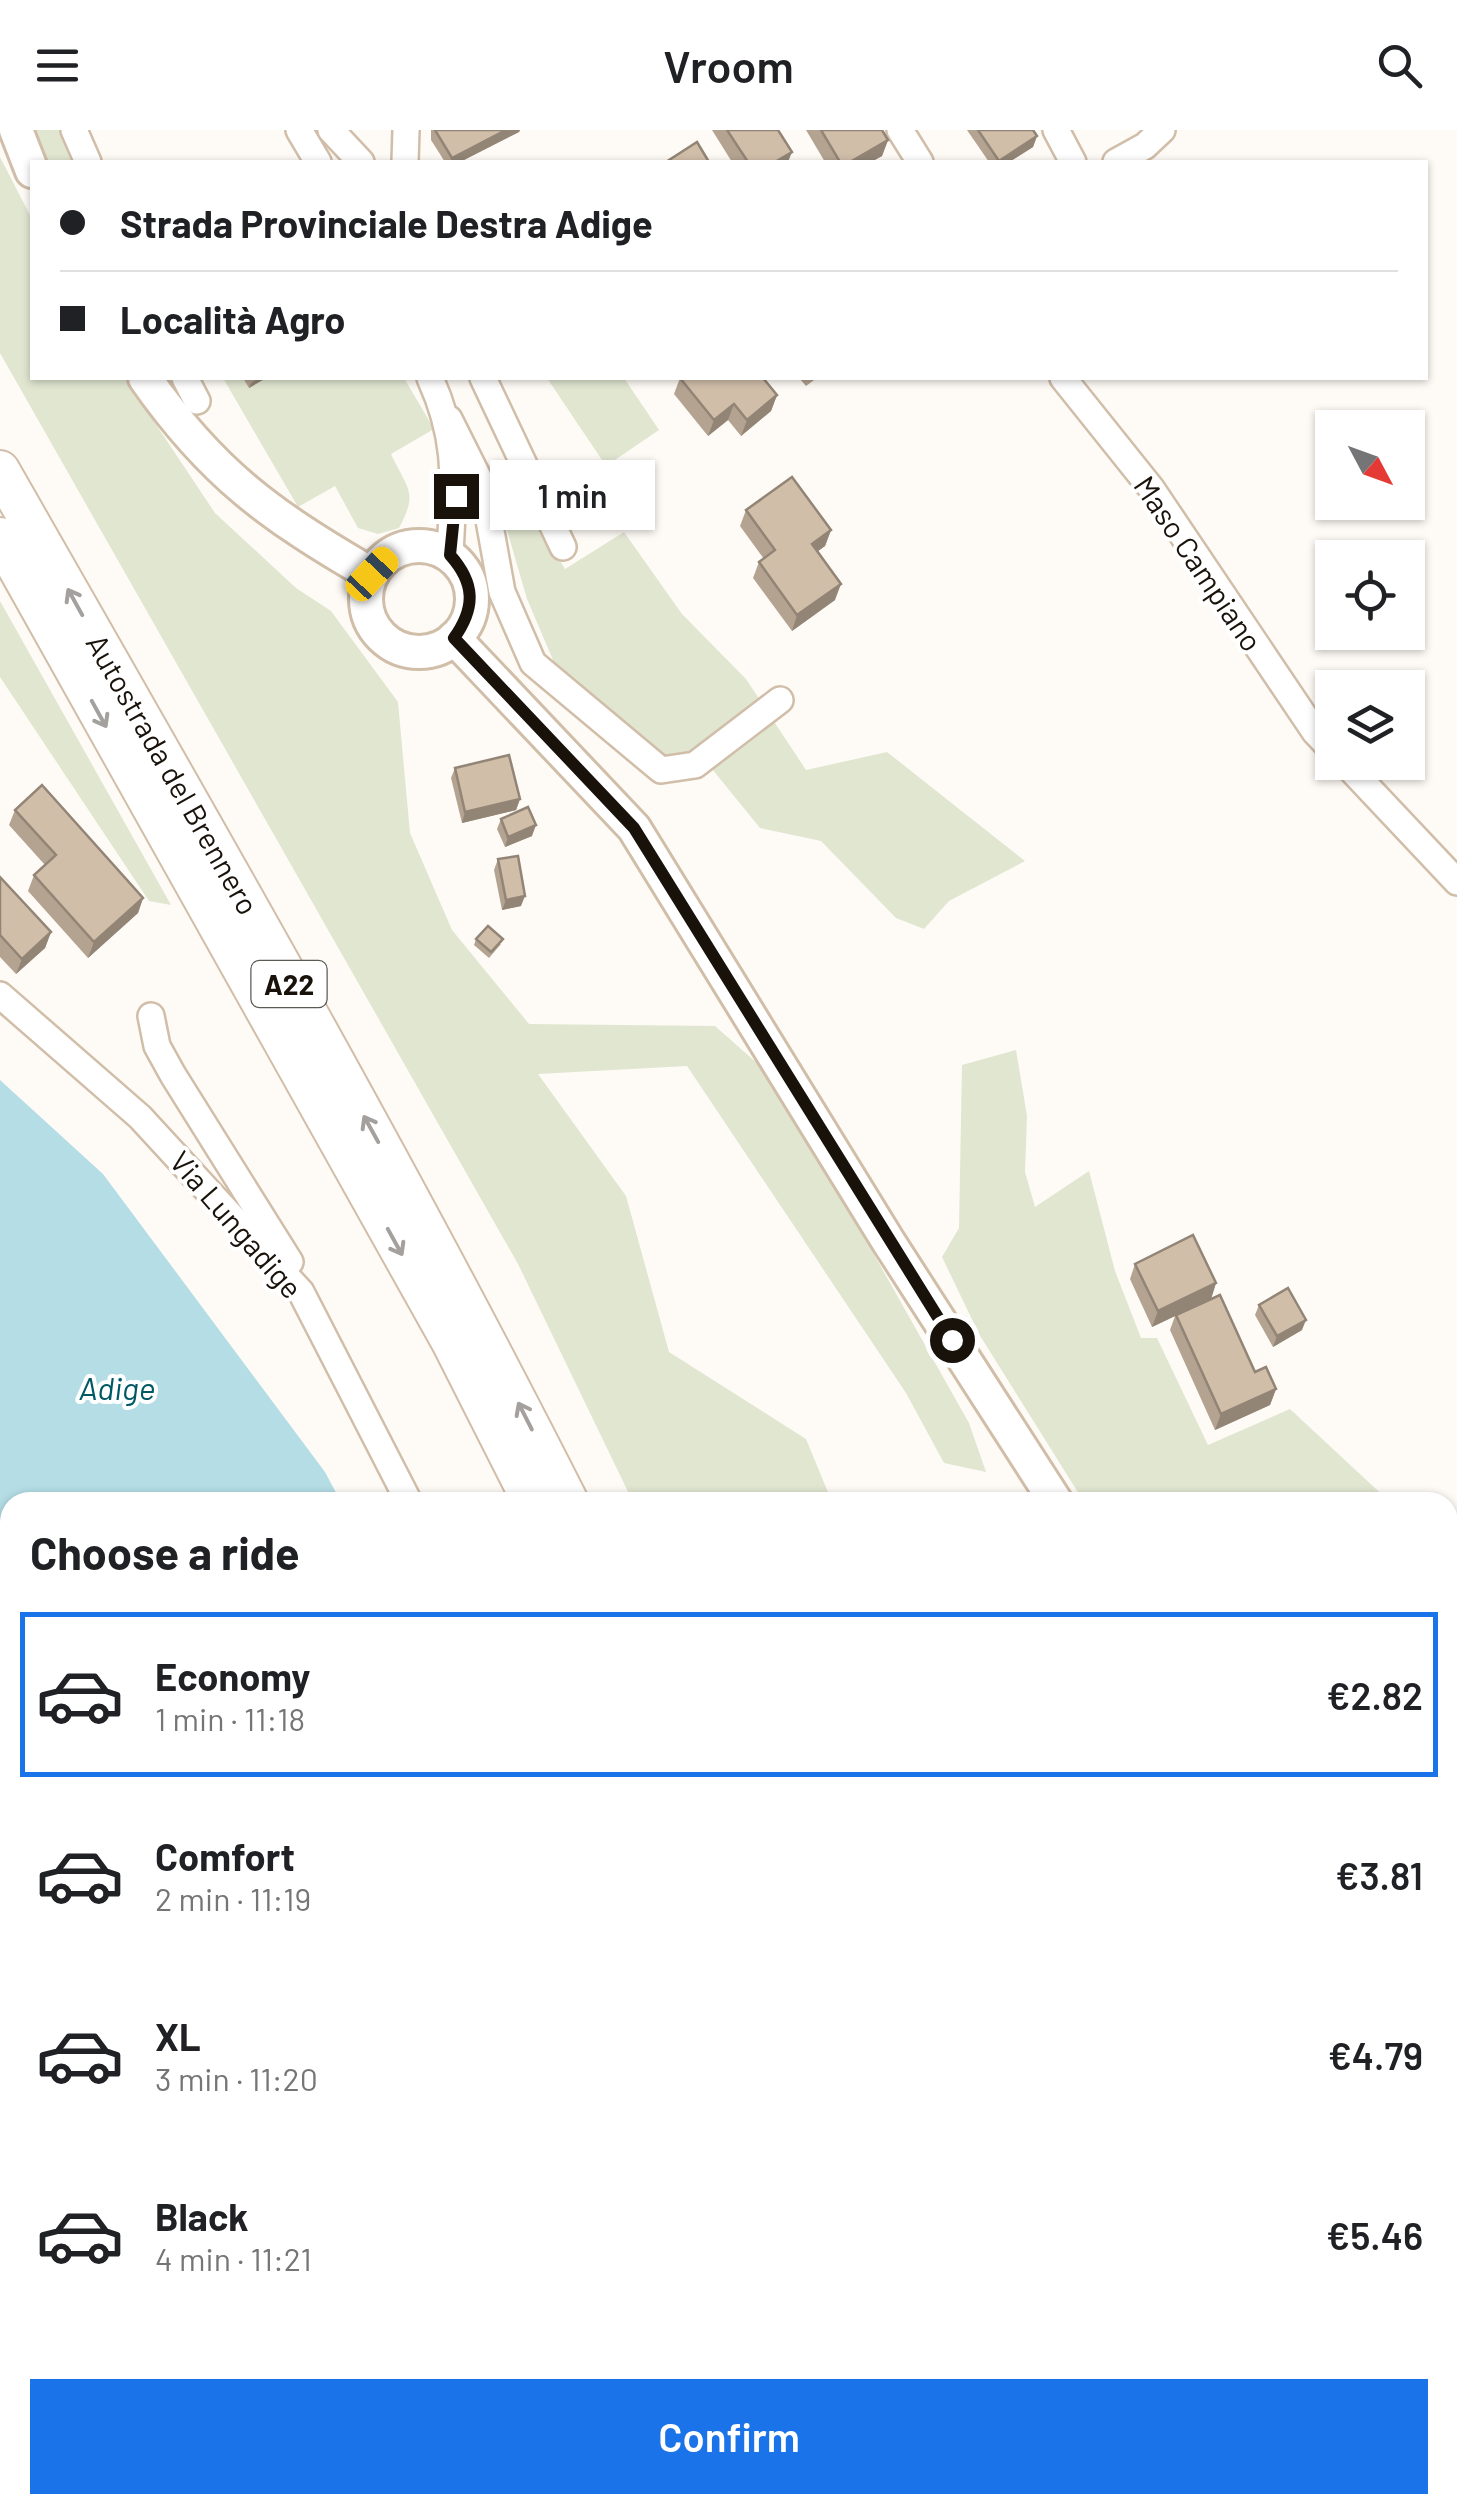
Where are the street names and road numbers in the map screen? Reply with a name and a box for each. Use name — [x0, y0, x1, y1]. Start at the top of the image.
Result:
street label: Maso Campiano — [1127, 469, 1271, 657]
street label: Autostrada del Brennero — [80, 627, 267, 921]
road number: A22 — [252, 961, 326, 1007]
street label: Via Lungadige — [163, 1143, 311, 1305]

